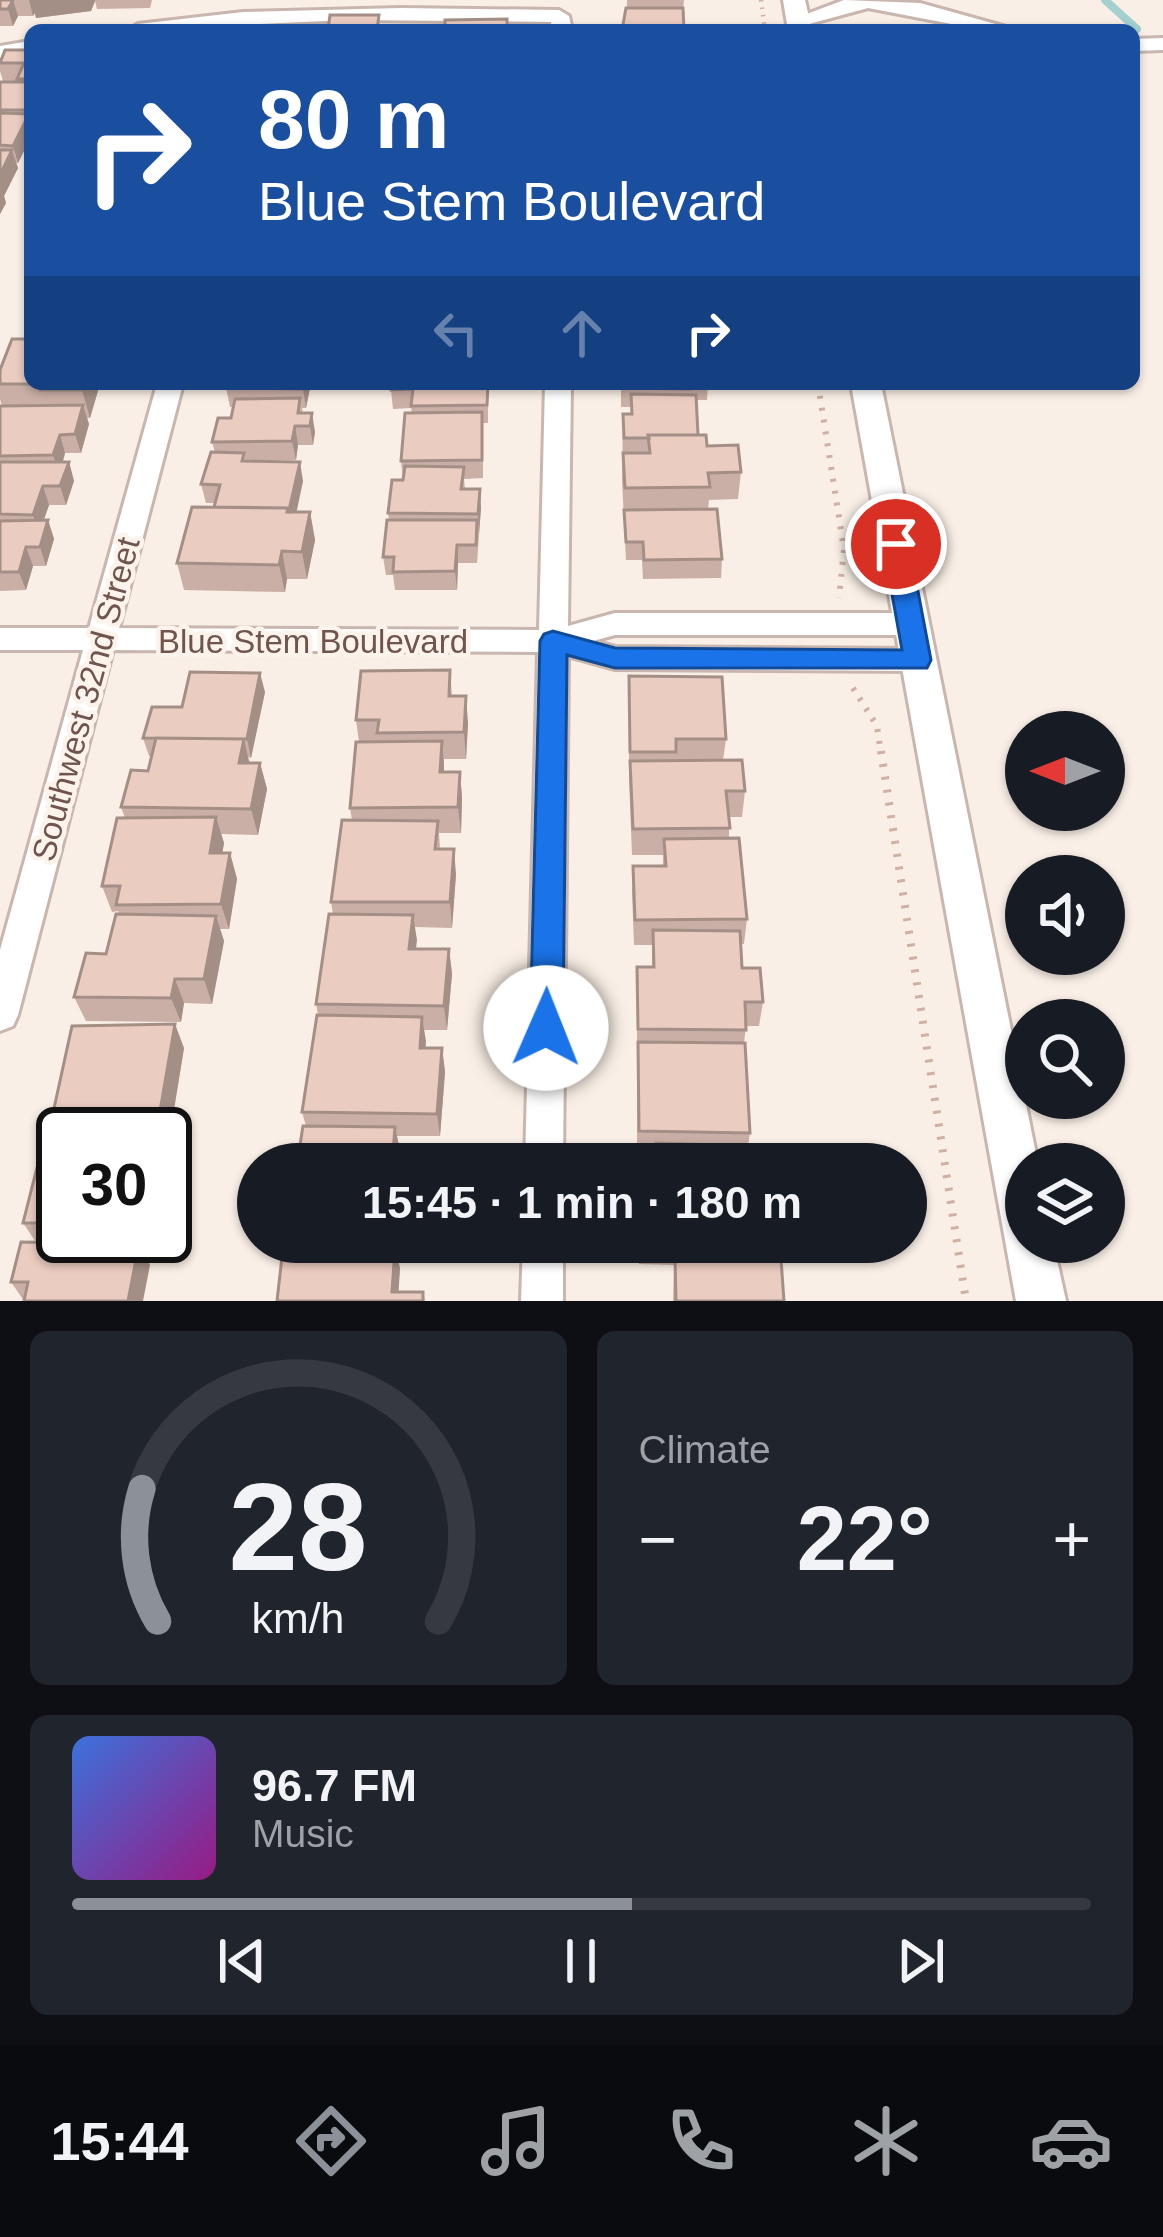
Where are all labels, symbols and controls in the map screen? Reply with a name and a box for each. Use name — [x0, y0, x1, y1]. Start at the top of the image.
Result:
icon: right — [60, 72, 216, 228]
text: 80 m — [258, 72, 449, 166]
text: Blue Stem Boulevard — [258, 171, 765, 231]
icon: left — [423, 300, 489, 366]
icon: ahead — [549, 300, 615, 366]
icon: right — [675, 300, 741, 366]
pin — [845, 493, 947, 595]
icon: arrive — [863, 511, 929, 577]
street label: Southwest 32nd Street — [24, 533, 147, 865]
street label: Blue Stem Boulevard — [158, 623, 468, 660]
north arrow — [1005, 711, 1125, 831]
map controls — [1005, 711, 1125, 1263]
button: sound — [1005, 855, 1125, 975]
position arrow — [483, 965, 609, 1091]
button: search — [1005, 999, 1125, 1119]
speed limit sign: 30 — [36, 1107, 192, 1263]
button: layers — [1005, 1143, 1125, 1263]
text: 15:45 · 1 min · 180 m — [362, 1177, 802, 1228]
text: Climate — [639, 1428, 771, 1471]
text: 28 — [229, 1457, 368, 1596]
text: 22° — [797, 1489, 933, 1589]
text: − — [639, 1502, 677, 1576]
text: + — [1052, 1502, 1091, 1576]
text: km/h — [252, 1594, 345, 1642]
text: 96.7 FM — [252, 1760, 417, 1811]
text: Music — [252, 1812, 354, 1855]
icon: previous — [209, 1928, 275, 1994]
icon: pause — [548, 1928, 614, 1994]
icon: next — [888, 1928, 954, 1994]
icon: directions — [289, 2099, 373, 2183]
icon: music — [474, 2099, 558, 2183]
icon: phone — [659, 2099, 743, 2183]
icon: climate — [844, 2099, 928, 2183]
icon: car — [1029, 2099, 1113, 2183]
text: 15:44 — [50, 2111, 189, 2171]

